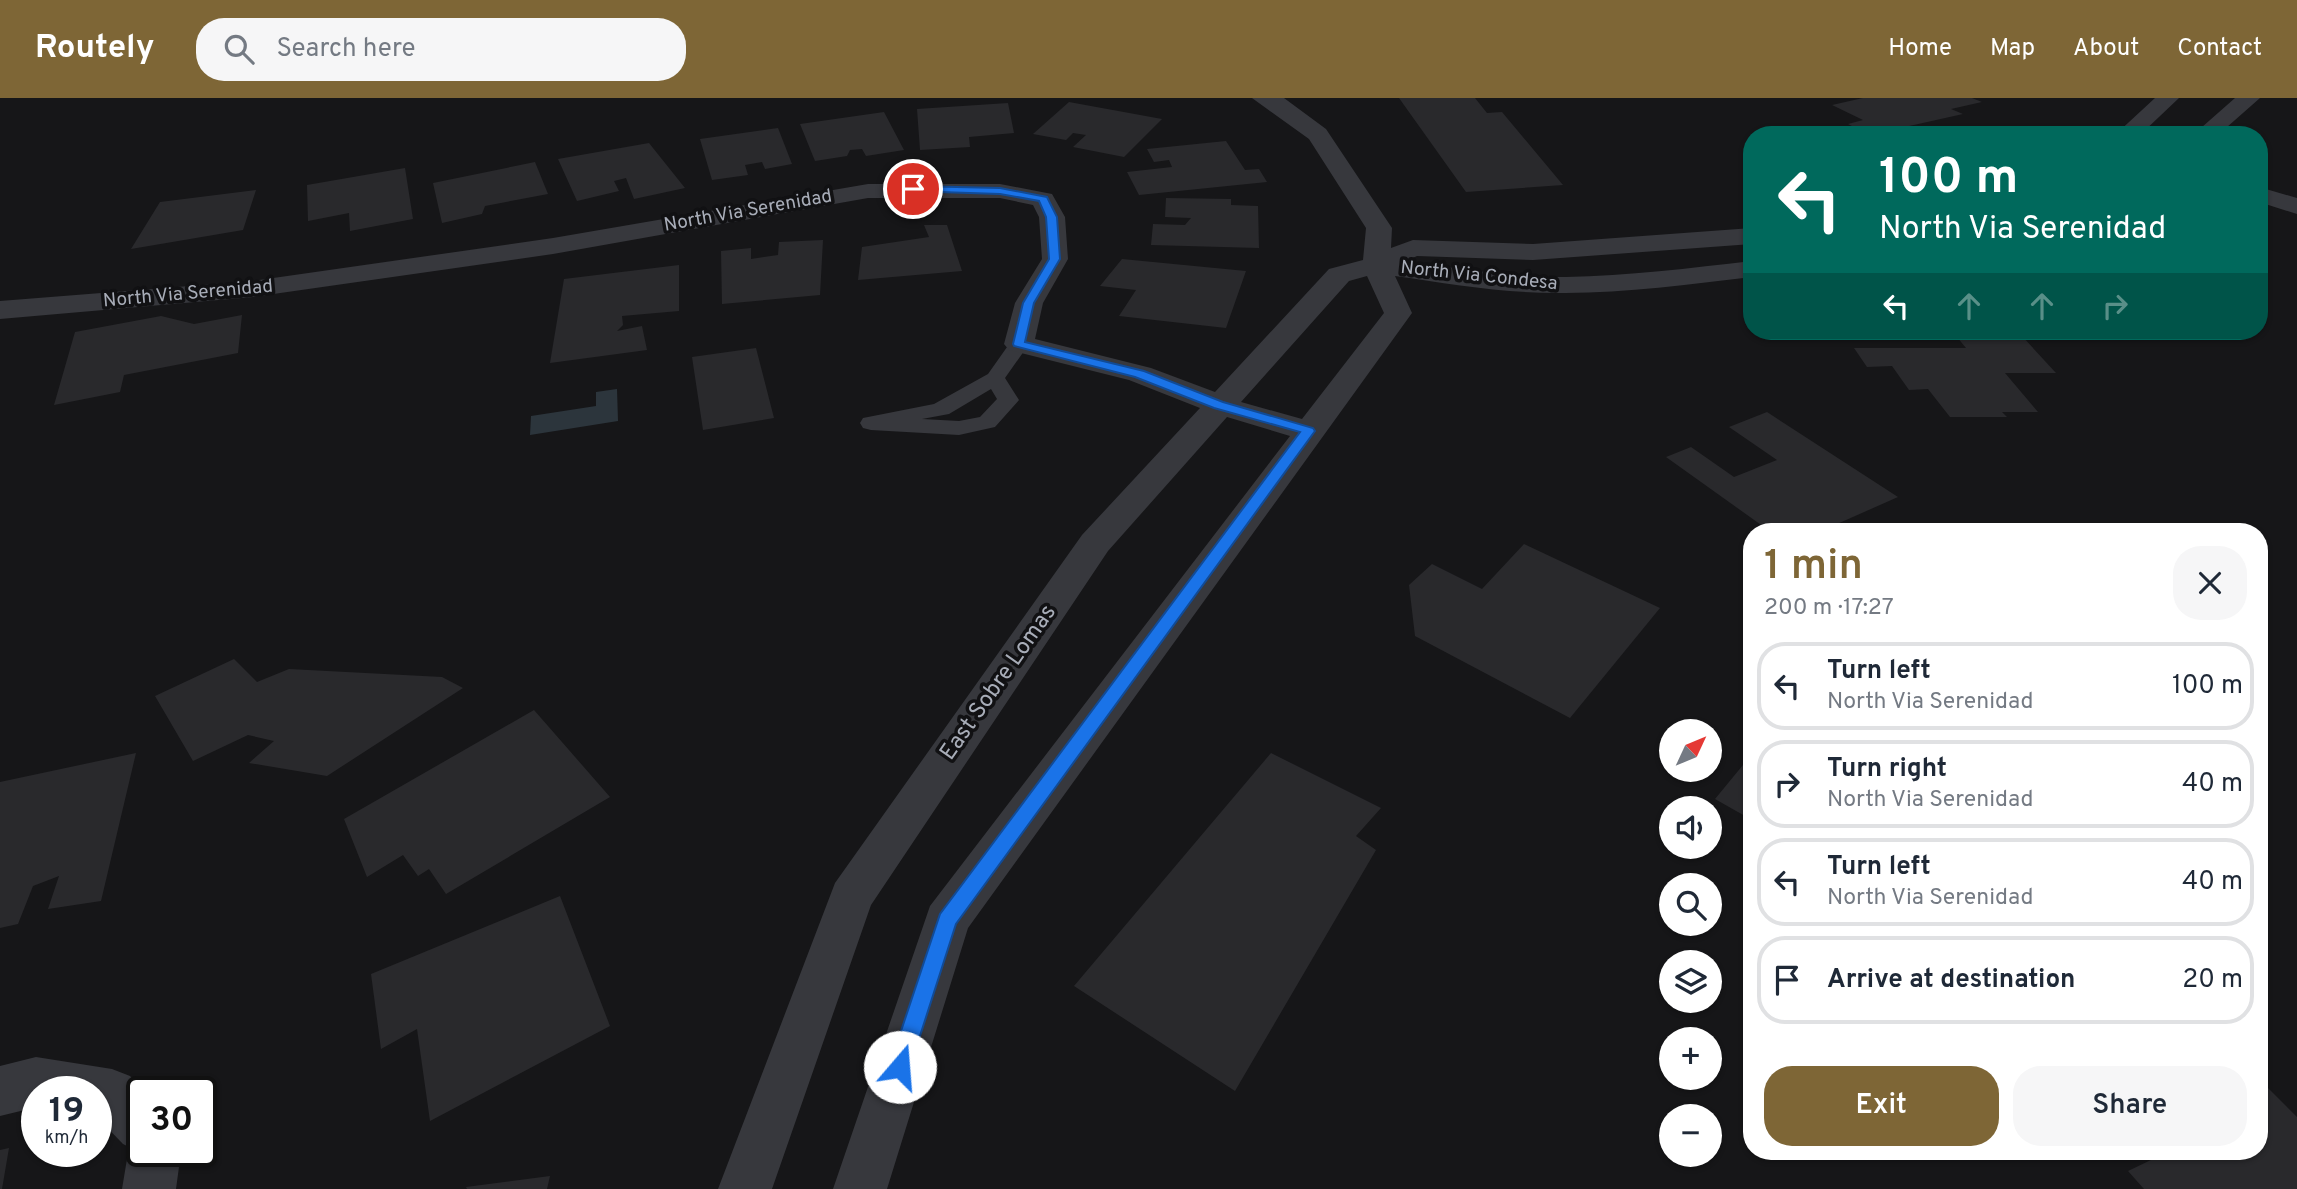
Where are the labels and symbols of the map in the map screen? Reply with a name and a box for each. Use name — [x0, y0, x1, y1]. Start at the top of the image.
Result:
pin — [883, 159, 943, 219]
street label: North Via Serenidad — [662, 184, 834, 238]
street label: North Via Condesa — [1399, 256, 1559, 296]
street label: North Via Serenidad — [102, 275, 274, 313]
street label: East Sobre Lomas — [934, 599, 1064, 767]
north arrow — [1659, 719, 1722, 782]
position arrow — [863, 1030, 937, 1104]
speed limit sign: 30 — [126, 1076, 217, 1167]

